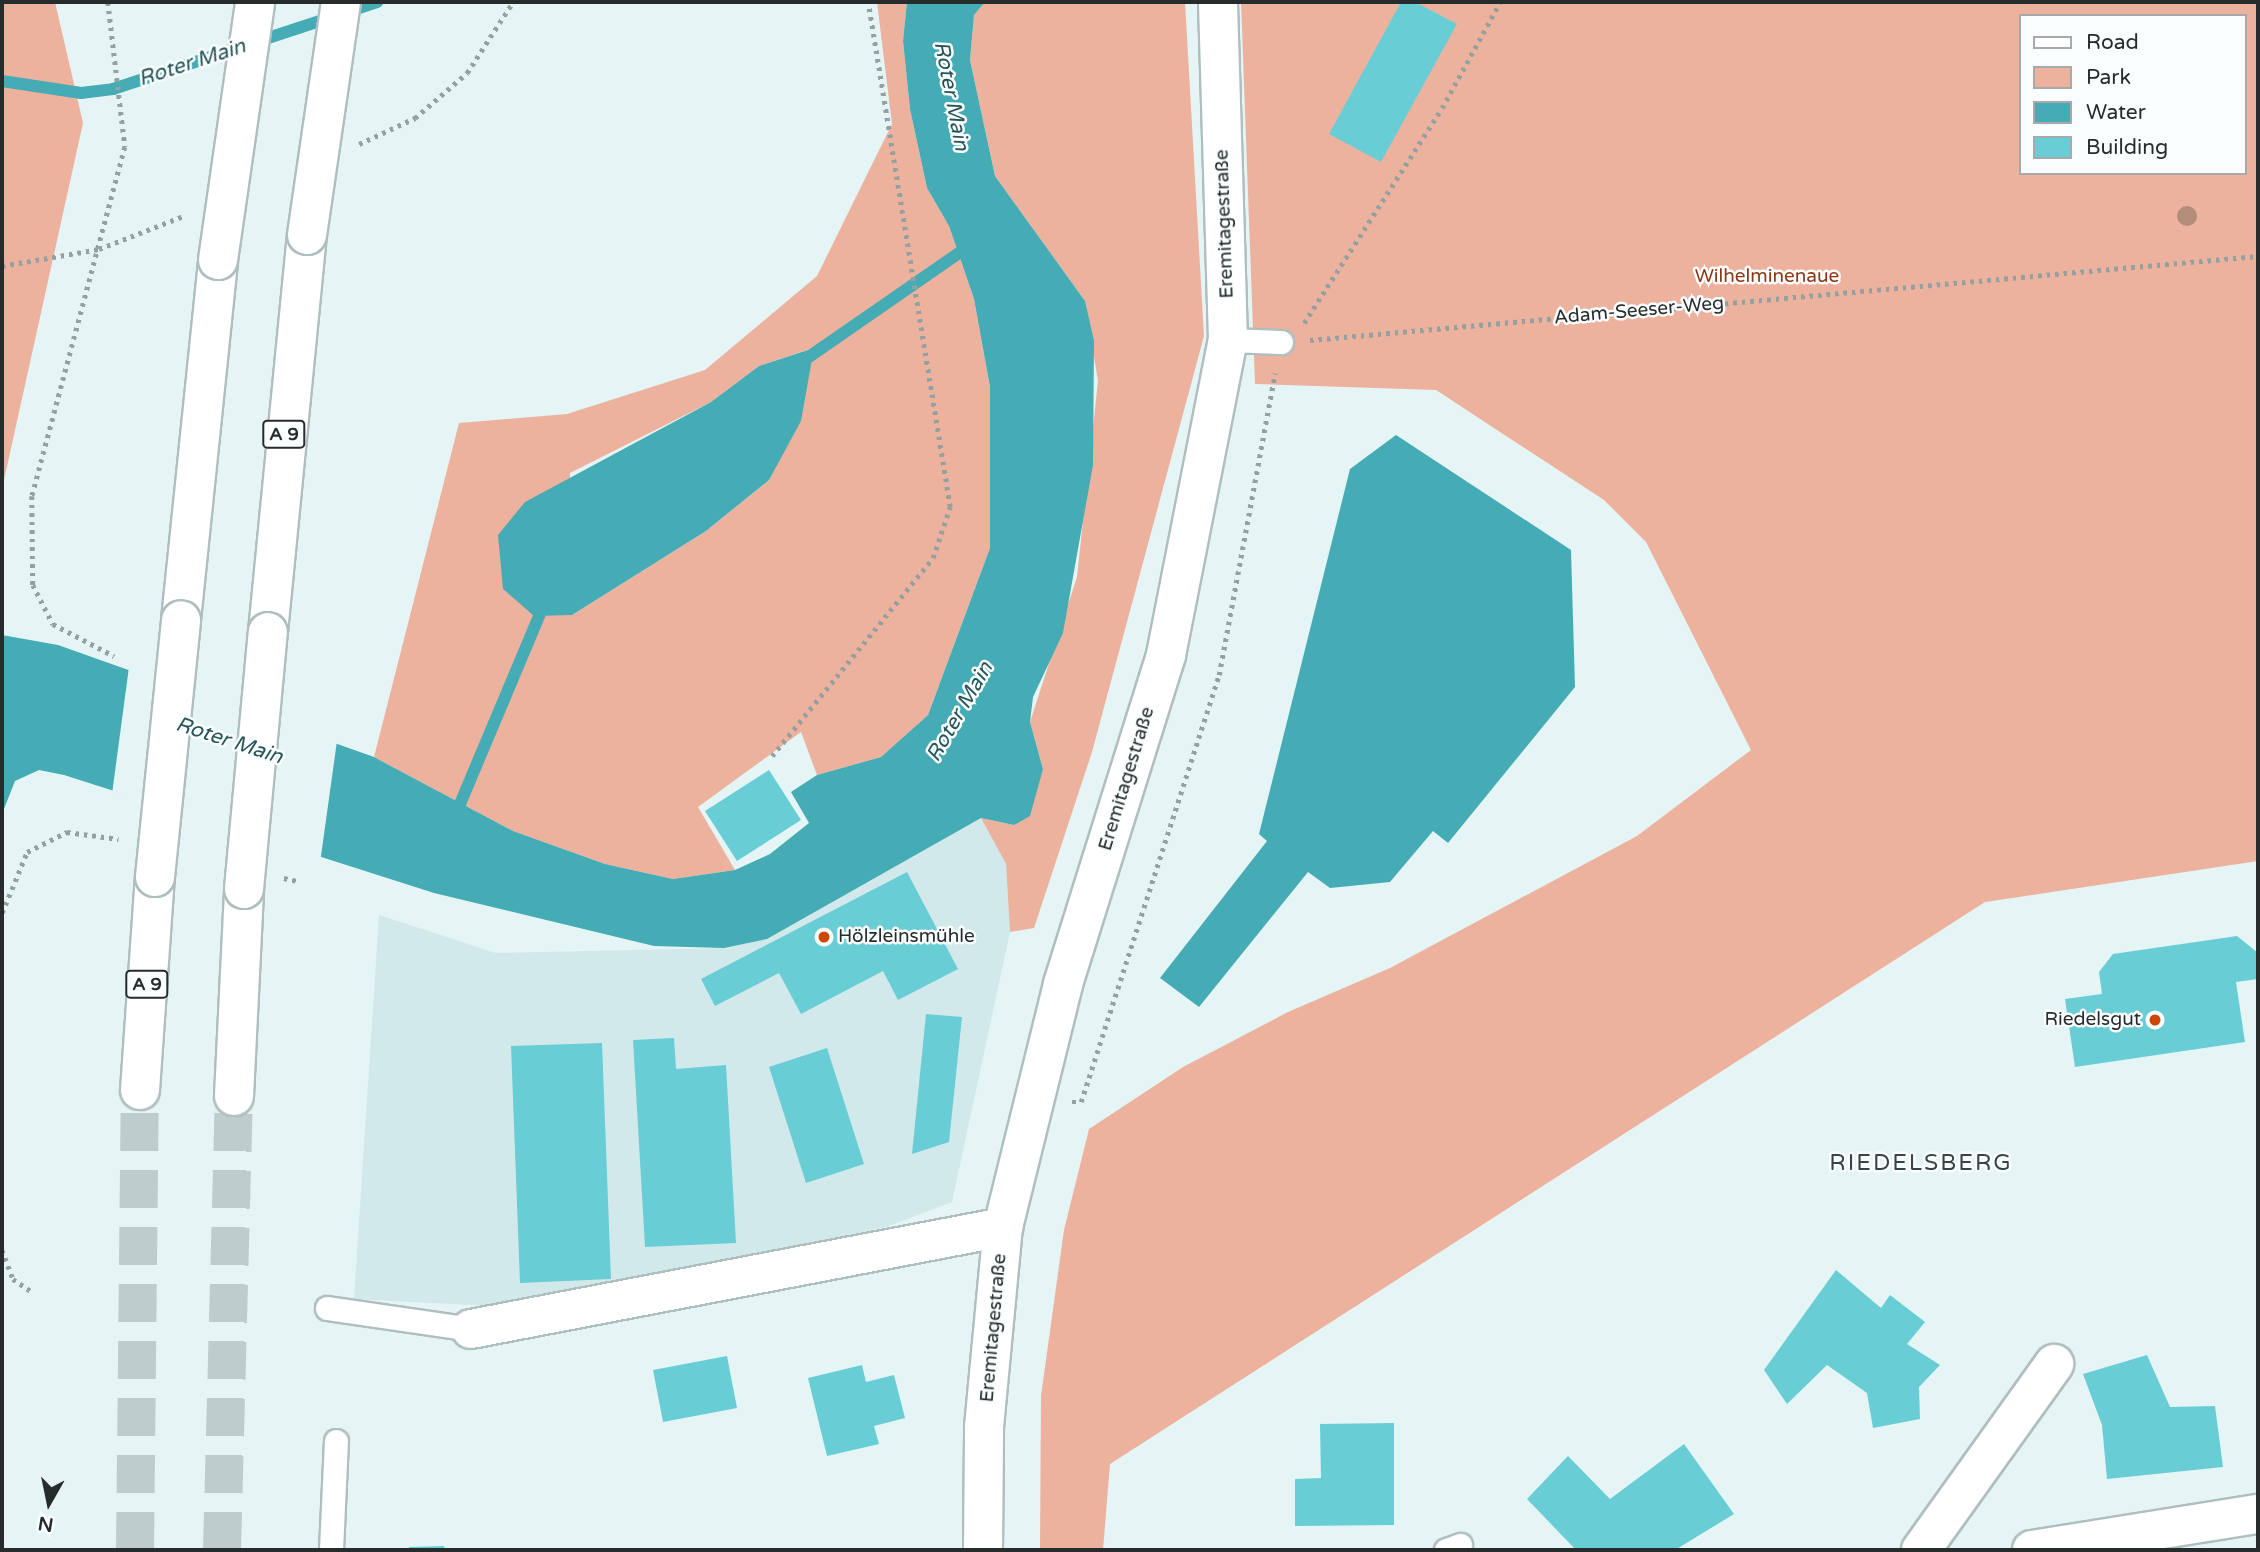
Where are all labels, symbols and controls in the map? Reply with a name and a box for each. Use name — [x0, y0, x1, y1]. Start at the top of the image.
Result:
legend — [2018, 14, 2246, 175]
text: Road — [2086, 30, 2139, 55]
water label: Roter Main — [135, 34, 249, 92]
water label: Roter Main — [928, 39, 974, 153]
text: Park — [2086, 65, 2131, 90]
text: Water — [2086, 100, 2146, 125]
text: Building — [2086, 135, 2168, 160]
street label: Eremitagestraße — [1211, 149, 1239, 299]
park label: Wilhelminenaue — [1695, 266, 1839, 288]
street label: Adam-Seeser-Weg — [1553, 292, 1725, 330]
road number: A 9 — [261, 420, 307, 448]
water label: Roter Main — [921, 658, 999, 766]
street label: Eremitagestraße — [1094, 704, 1160, 854]
water label: Roter Main — [172, 712, 286, 770]
place label: Hölzleinsmühle — [838, 926, 975, 948]
marker: Hölzleinsmühle — [816, 929, 832, 945]
road number: A 9 — [124, 970, 170, 999]
place label: Riedelsgut — [2045, 1009, 2141, 1031]
marker: Riedelsgut — [2147, 1012, 2163, 1028]
district label: RIEDELSBERG — [1831, 1149, 2011, 1177]
street label: Eremitagestraße — [976, 1253, 1012, 1403]
north arrow — [14, 1468, 84, 1538]
text: N — [36, 1512, 55, 1536]

